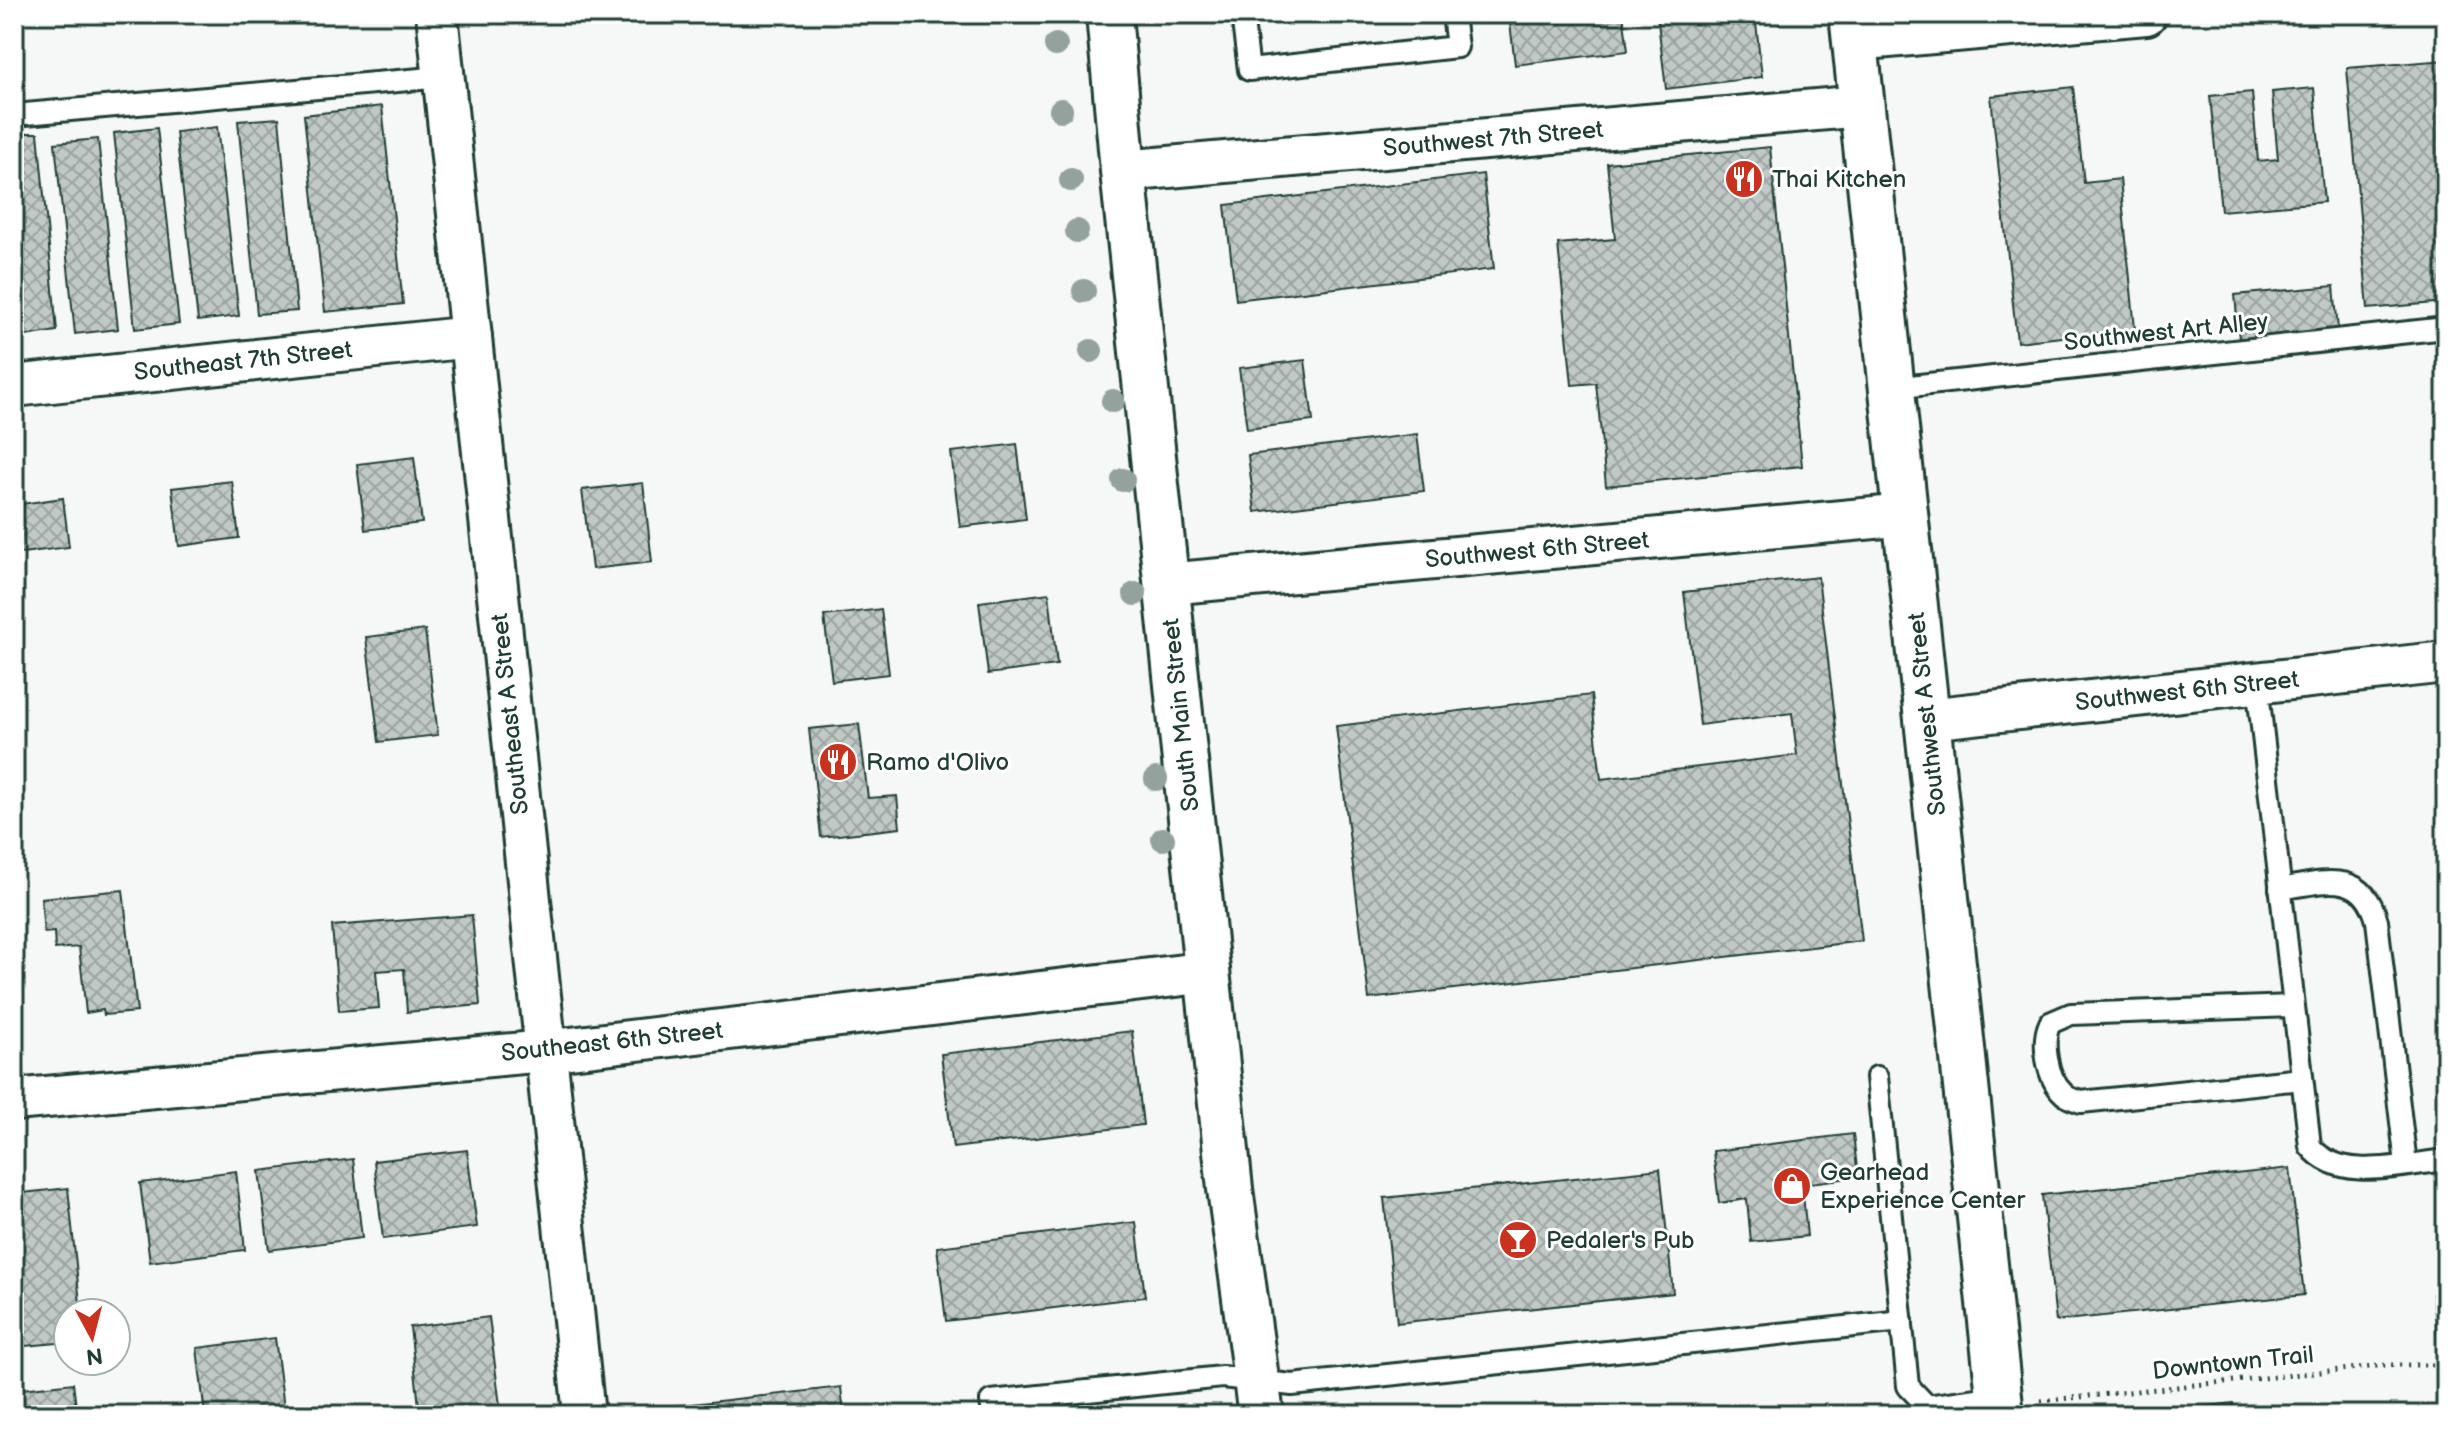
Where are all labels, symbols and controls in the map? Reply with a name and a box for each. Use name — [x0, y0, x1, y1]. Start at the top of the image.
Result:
street label: Southwest 7th Street — [1381, 115, 1605, 163]
restaurant icon: Thai Kitchen — [1723, 158, 1765, 200]
place label: Thai Kitchen — [1772, 165, 1906, 194]
street label: Southwest Art Alley — [2062, 307, 2270, 357]
street label: Southeast 7th Street — [132, 335, 354, 387]
street label: Southwest 6th Street — [1424, 526, 1651, 574]
street label: Southwest A Street — [1902, 610, 1952, 817]
street label: Southeast A Street — [485, 611, 535, 816]
street label: South Main Street — [1156, 617, 1206, 813]
street label: Southwest 6th Street — [2074, 665, 2301, 717]
restaurant icon: Ramo d'Olivo — [817, 741, 859, 783]
place label: Ramo d'Olivo — [866, 748, 1009, 777]
street label: Southeast 6th Street — [500, 1016, 725, 1068]
place label: Gearhead Experience Center — [1820, 1158, 2025, 1215]
shop icon: Gearhead Experience Center — [1771, 1165, 1813, 1207]
bar icon: Pedaler's Pub — [1497, 1219, 1539, 1261]
place label: Pedaler's Pub — [1546, 1226, 1695, 1255]
north arrow — [52, 1297, 132, 1377]
street label: Downtown Trail — [2151, 1340, 2315, 1386]
text: N — [84, 1341, 104, 1370]

